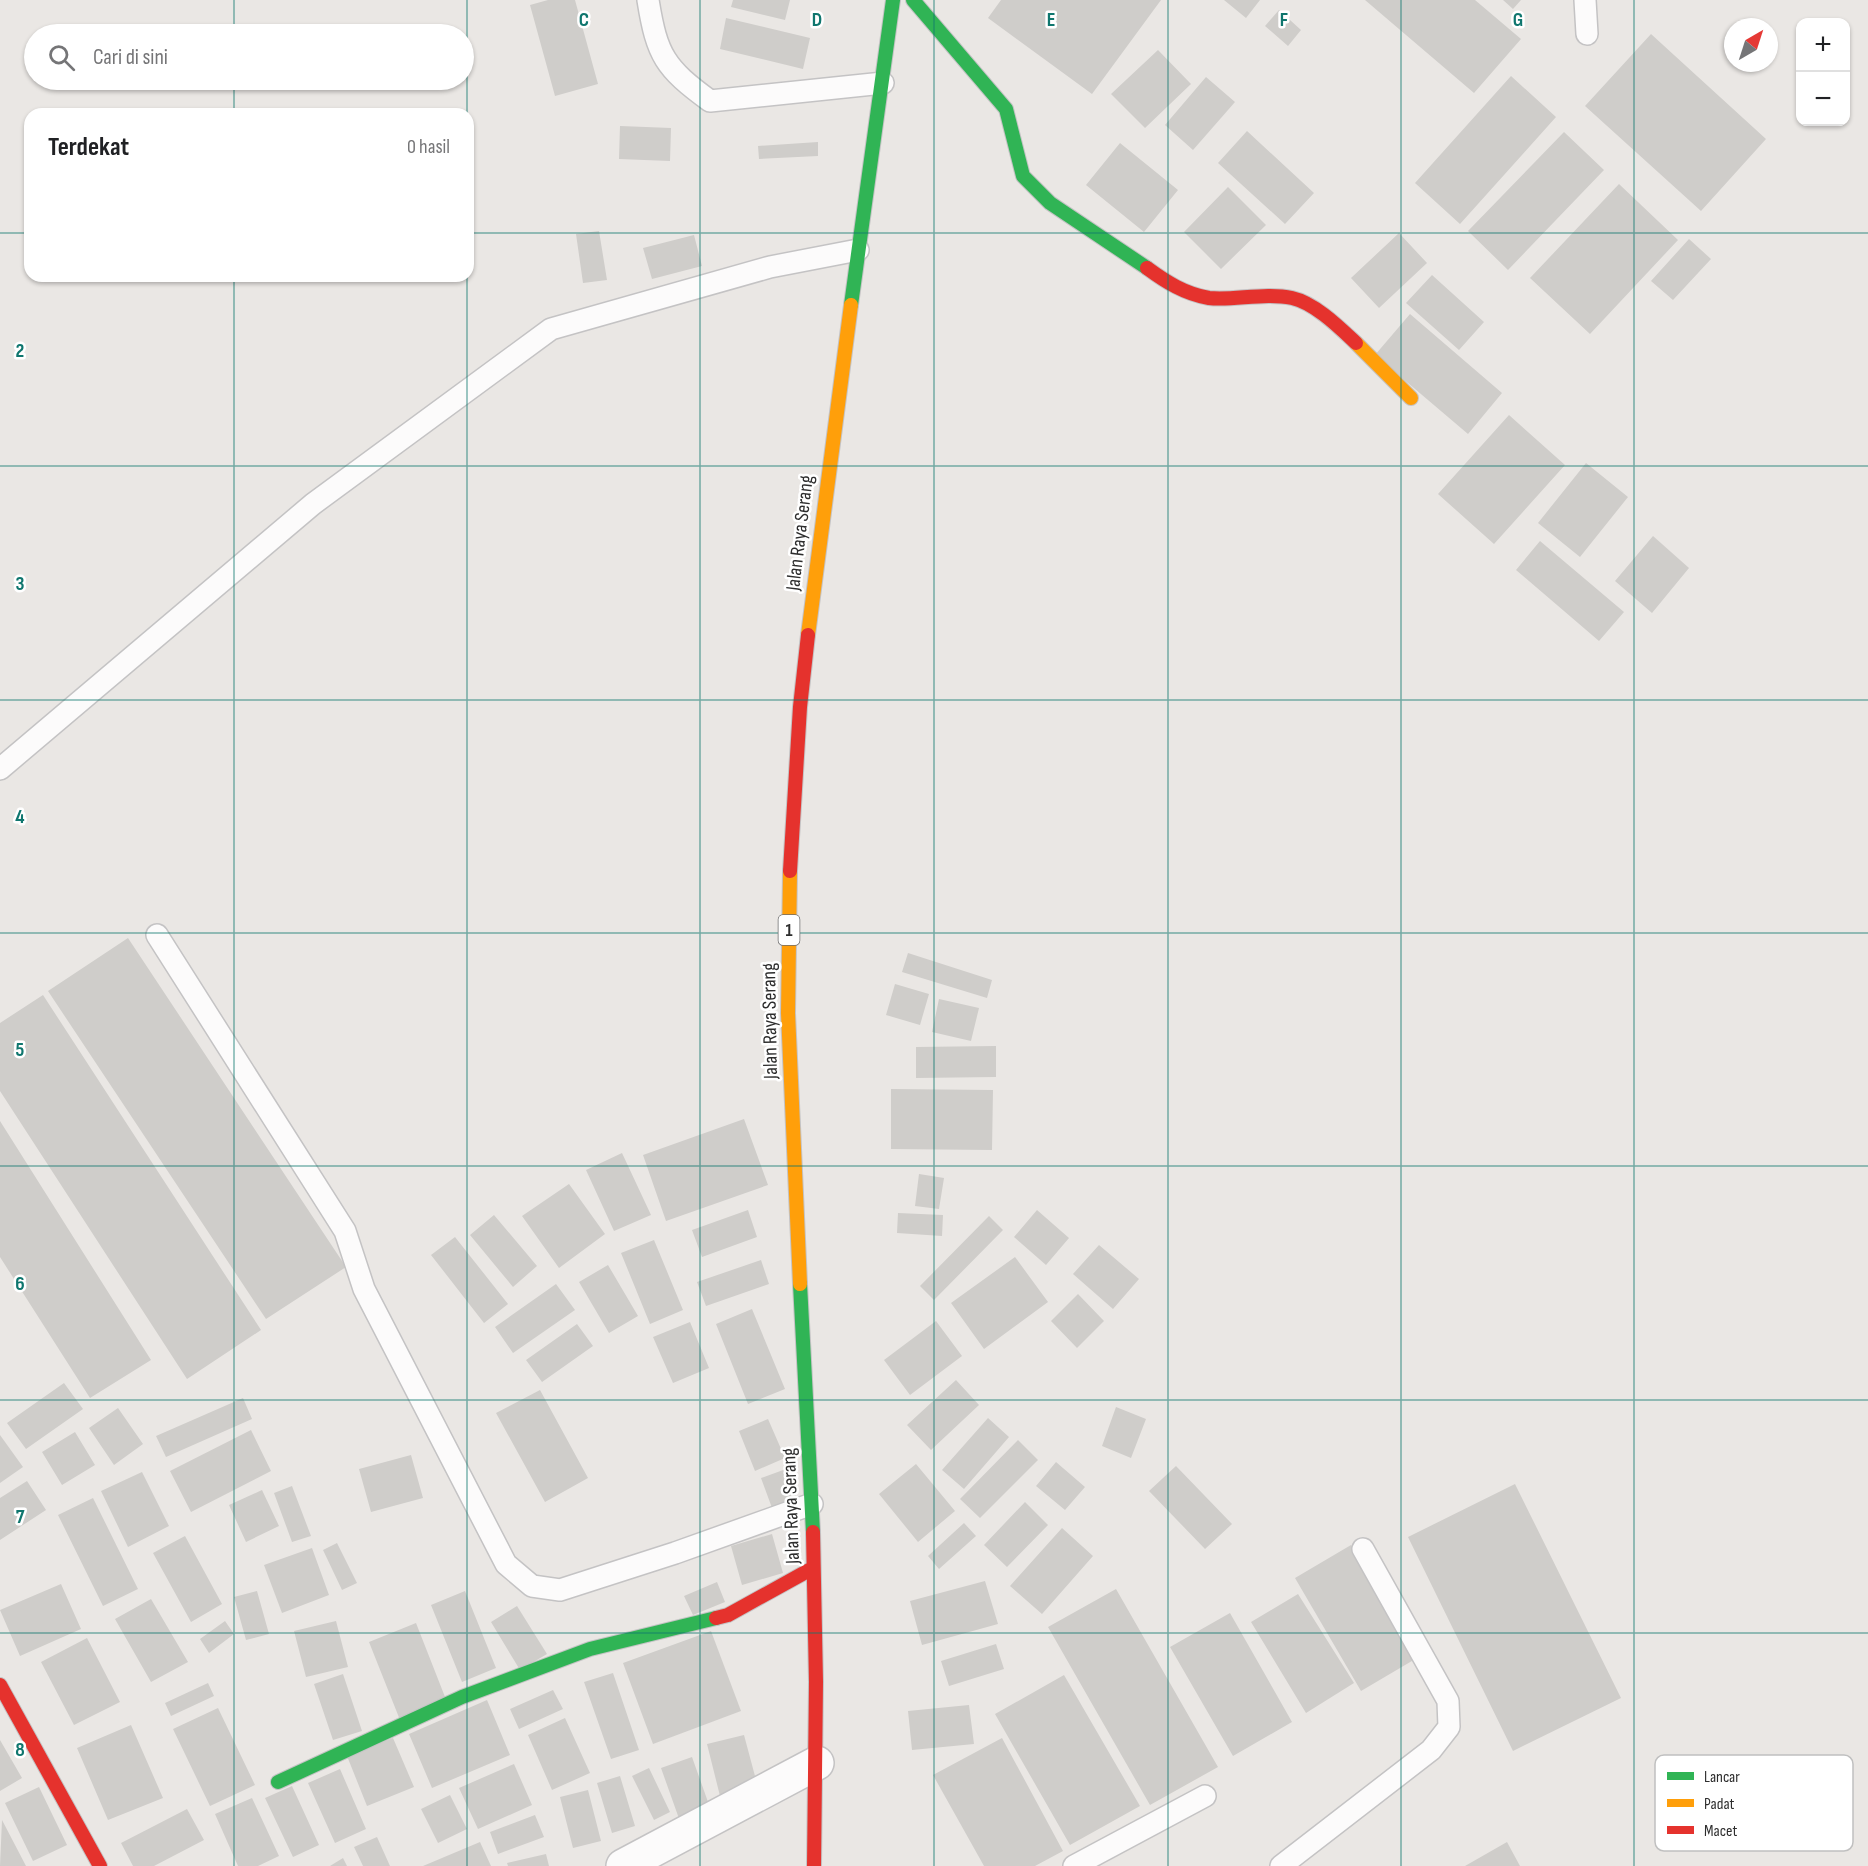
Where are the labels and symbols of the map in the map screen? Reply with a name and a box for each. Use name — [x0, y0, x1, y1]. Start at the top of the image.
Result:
text: C — [579, 8, 589, 32]
text: D — [812, 8, 822, 32]
text: E — [1047, 8, 1055, 32]
text: F — [1280, 8, 1288, 32]
text: G — [1513, 8, 1523, 32]
north arrow — [1724, 18, 1778, 72]
text: 2 — [16, 339, 24, 363]
street label: Jalan Raya Serang — [781, 474, 819, 593]
text: 3 — [16, 572, 25, 596]
text: 4 — [15, 805, 25, 829]
road number: 1 — [778, 915, 800, 945]
street label: Jalan Raya Serang — [757, 963, 783, 1080]
text: 5 — [16, 1038, 25, 1062]
text: 6 — [15, 1272, 25, 1296]
street label: Jalan Raya Serang — [777, 1448, 805, 1565]
text: 7 — [16, 1505, 25, 1529]
text: 8 — [15, 1738, 25, 1762]
legend — [1655, 1755, 1853, 1851]
text: Lancar — [1704, 1768, 1740, 1787]
text: Padat — [1704, 1795, 1735, 1814]
text: Macet — [1704, 1822, 1737, 1841]

